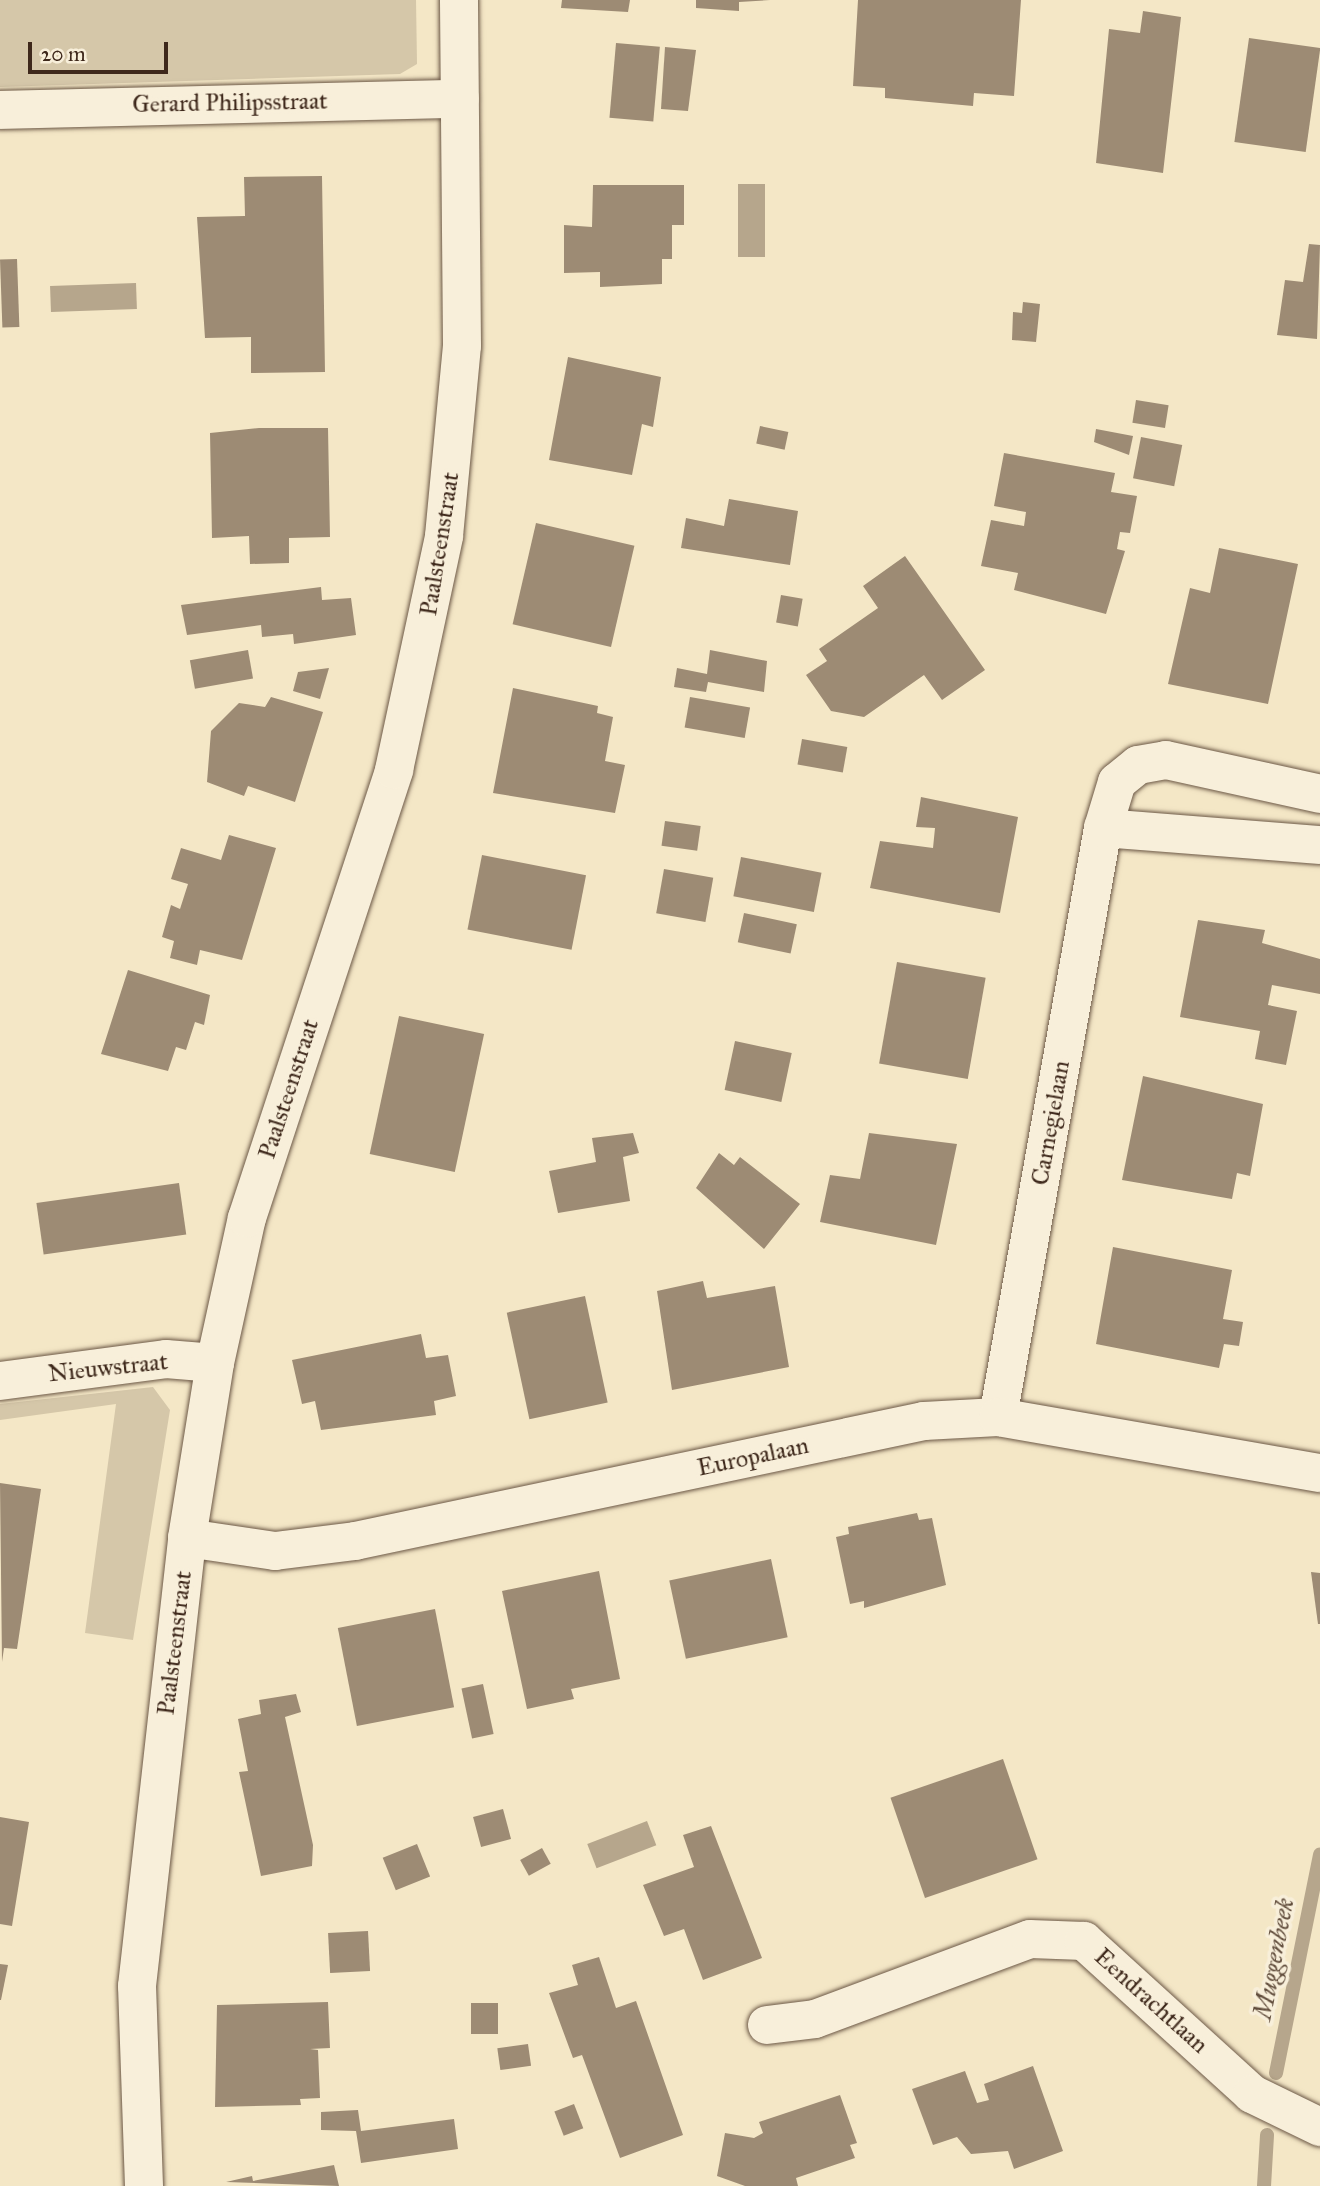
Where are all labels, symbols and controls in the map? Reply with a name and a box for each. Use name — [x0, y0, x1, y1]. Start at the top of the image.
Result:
scale bar — [32, 28, 172, 72]
text: 20 m — [41, 41, 86, 67]
street label: Gerard Philipsstraat — [132, 87, 328, 119]
street label: Paalsteenstraat — [414, 470, 466, 618]
street label: Paalsteenstraat — [253, 1015, 325, 1163]
street label: Carnegielaan — [1026, 1059, 1076, 1187]
street label: Nieuwstraat — [47, 1347, 169, 1389]
street label: Europalaan — [695, 1431, 811, 1483]
street label: Paalsteenstraat — [152, 1569, 198, 1717]
water label: Muggenbeek — [1247, 1895, 1301, 2023]
street label: Eendrachtlaan — [1088, 1942, 1214, 2060]

